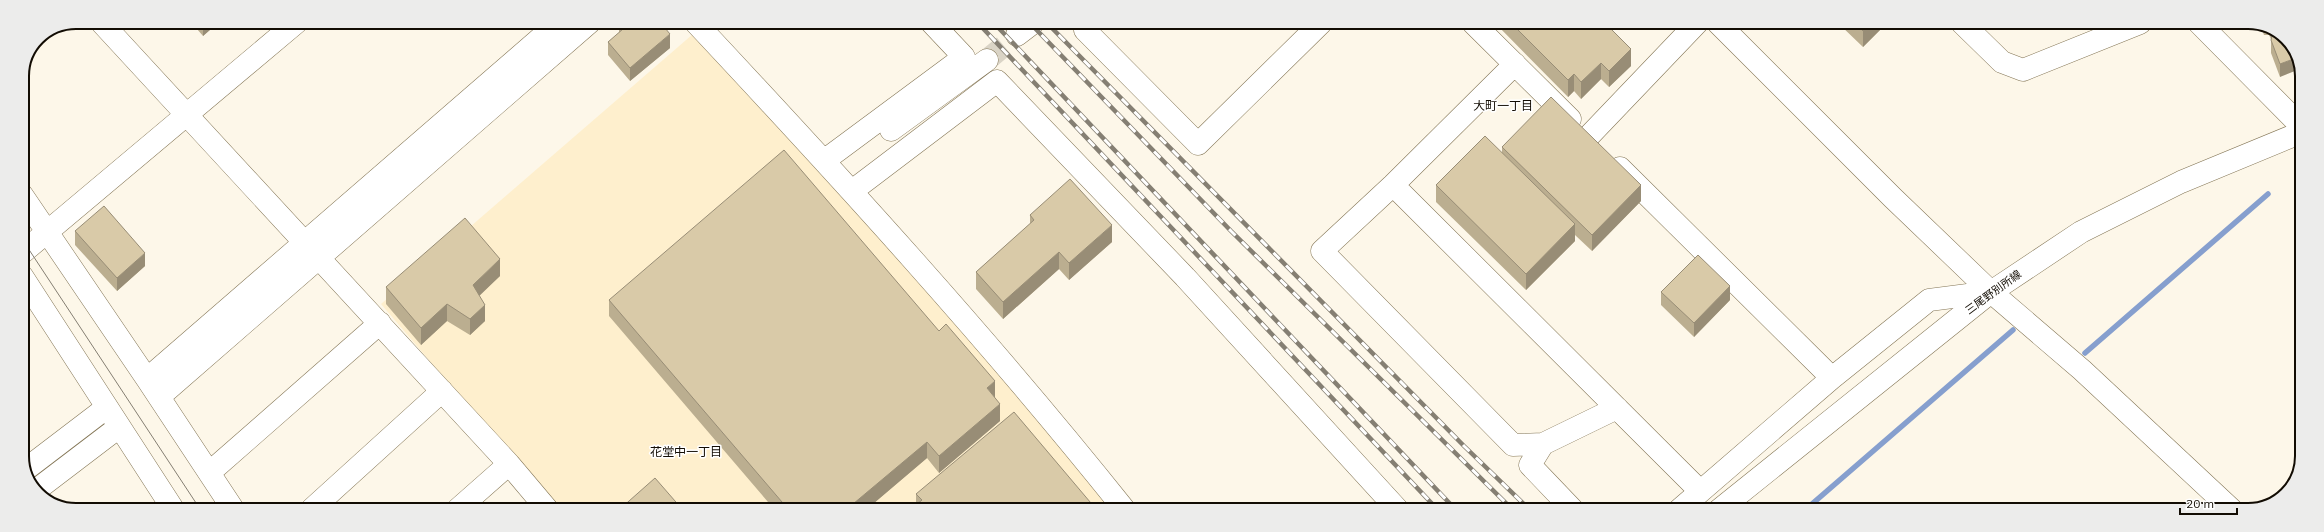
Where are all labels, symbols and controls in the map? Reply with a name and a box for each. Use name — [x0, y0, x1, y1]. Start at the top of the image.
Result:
district label: 大町一丁目 — [1473, 98, 1533, 113]
street label: 三尾野別所線 — [1962, 267, 2024, 317]
district label: 花堂中一丁目 — [650, 444, 722, 459]
scale bar — [2180, 490, 2237, 516]
text: 20 m — [2186, 496, 2214, 511]

